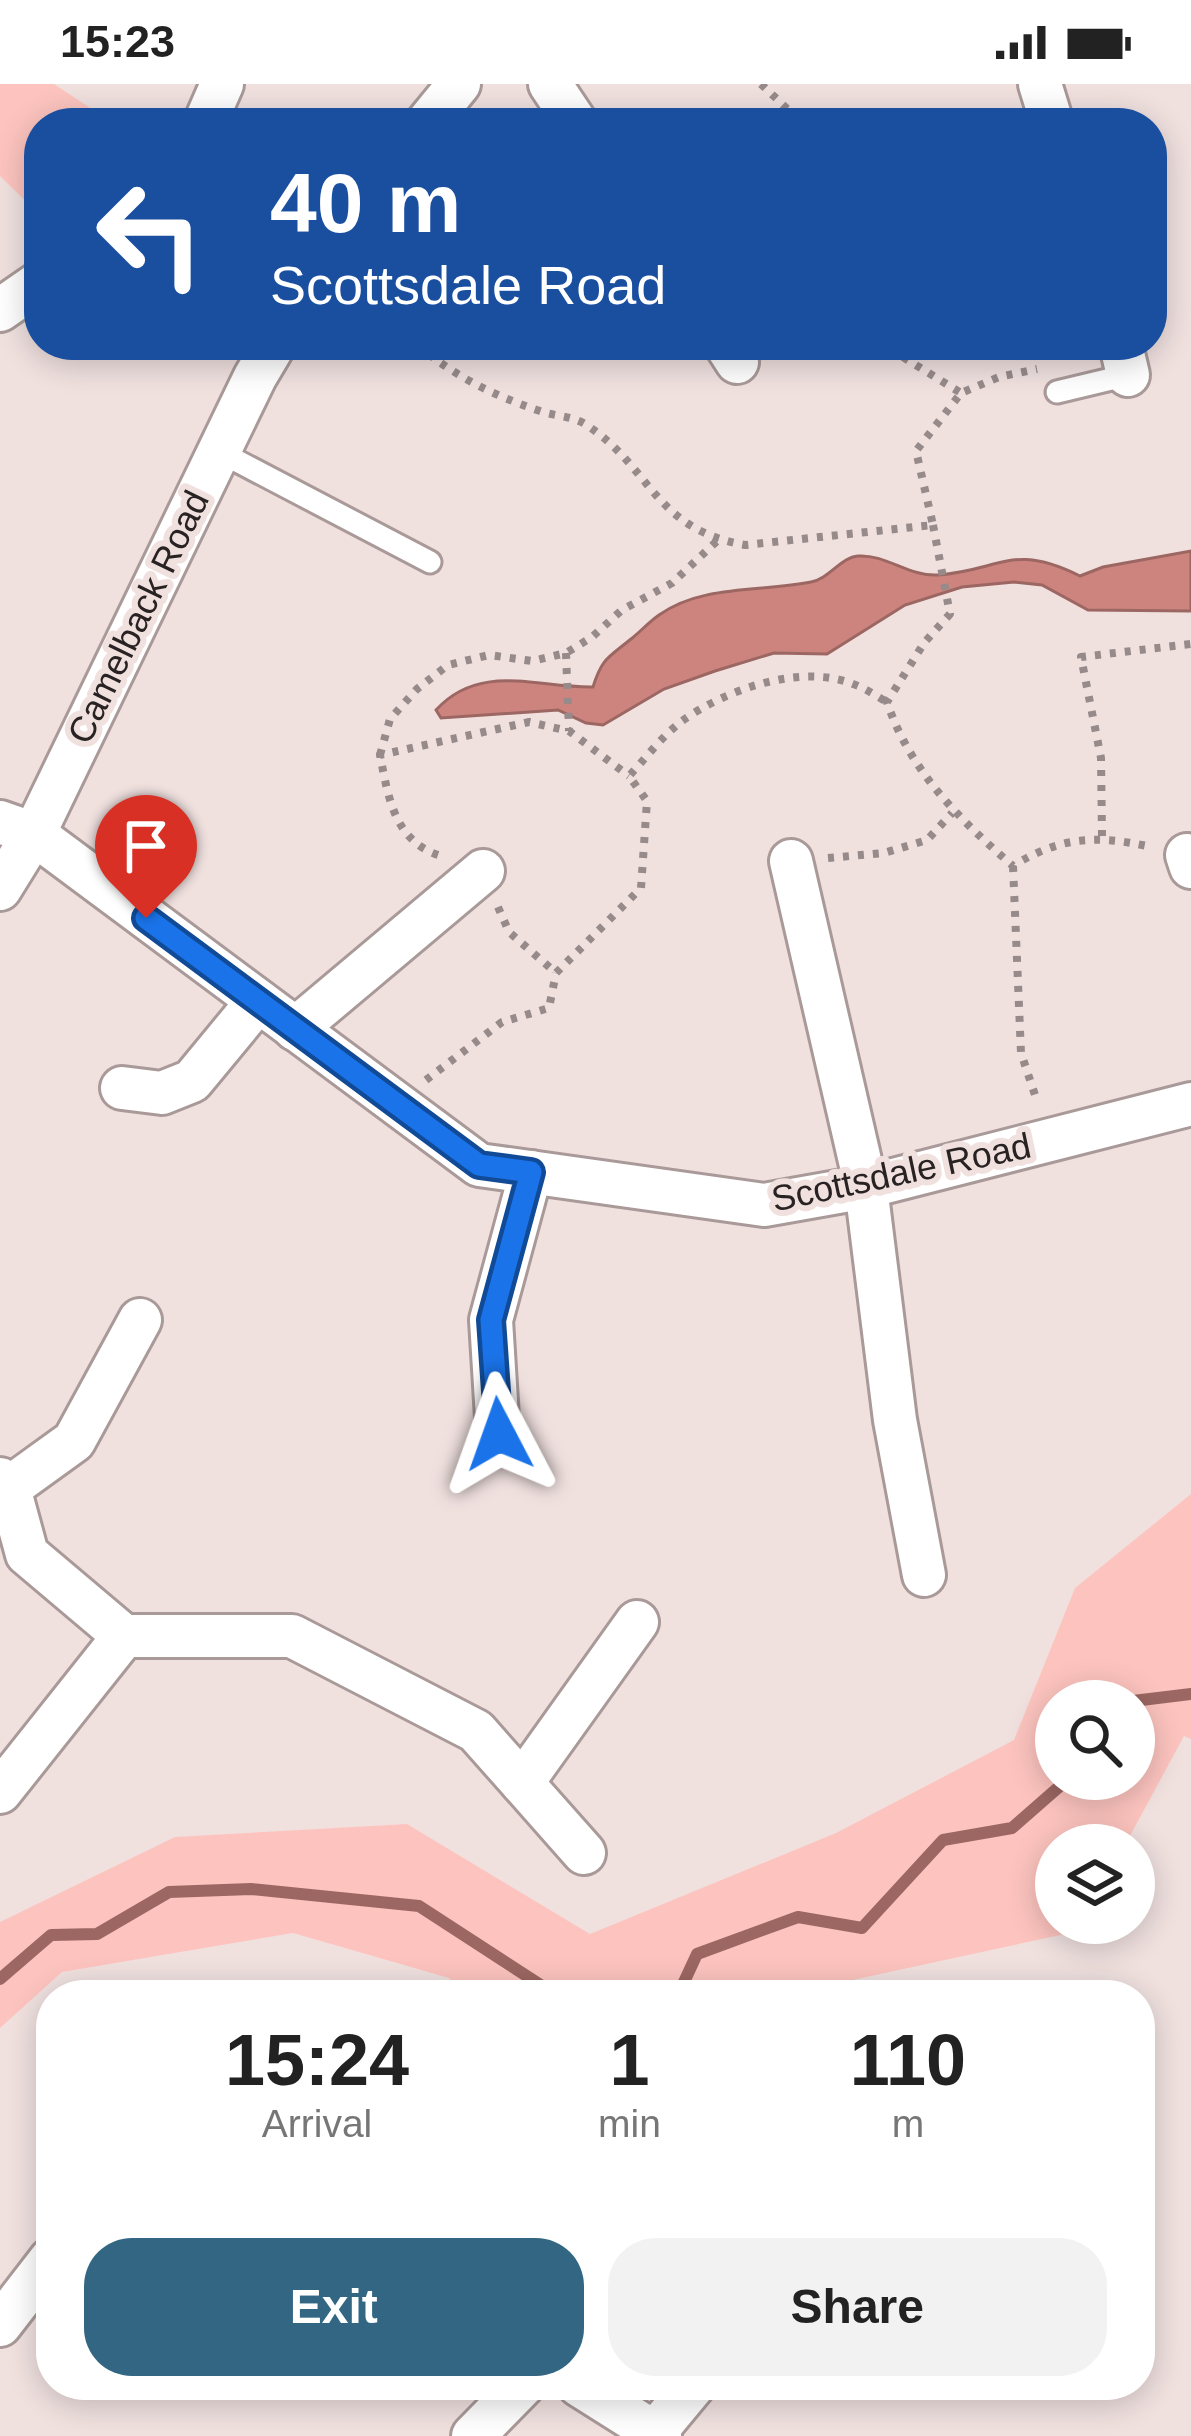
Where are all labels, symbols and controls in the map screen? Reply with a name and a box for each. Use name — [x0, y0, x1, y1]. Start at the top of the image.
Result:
text: 15:23 — [60, 16, 175, 67]
icon: left — [72, 156, 228, 312]
text: 40 m — [270, 156, 461, 250]
text: Scottsdale Road — [270, 255, 666, 315]
street label: Camelback Road — [59, 484, 217, 750]
pin — [95, 795, 197, 918]
icon: arrive — [113, 813, 179, 879]
street label: Scottsdale Road — [768, 1124, 1034, 1220]
position arrow — [436, 1371, 562, 1497]
map controls — [1035, 1680, 1155, 1944]
button: search — [1035, 1680, 1155, 1800]
button: layers — [1035, 1824, 1155, 1944]
text: 15:24 — [225, 2020, 409, 2100]
text: 1 — [609, 2020, 650, 2100]
text: 110 — [850, 2020, 966, 2100]
text: Arrival — [262, 2102, 372, 2145]
text: min — [598, 2102, 661, 2145]
text: m — [892, 2102, 924, 2145]
button: Exit — [84, 2238, 584, 2376]
button: Share — [608, 2238, 1107, 2376]

